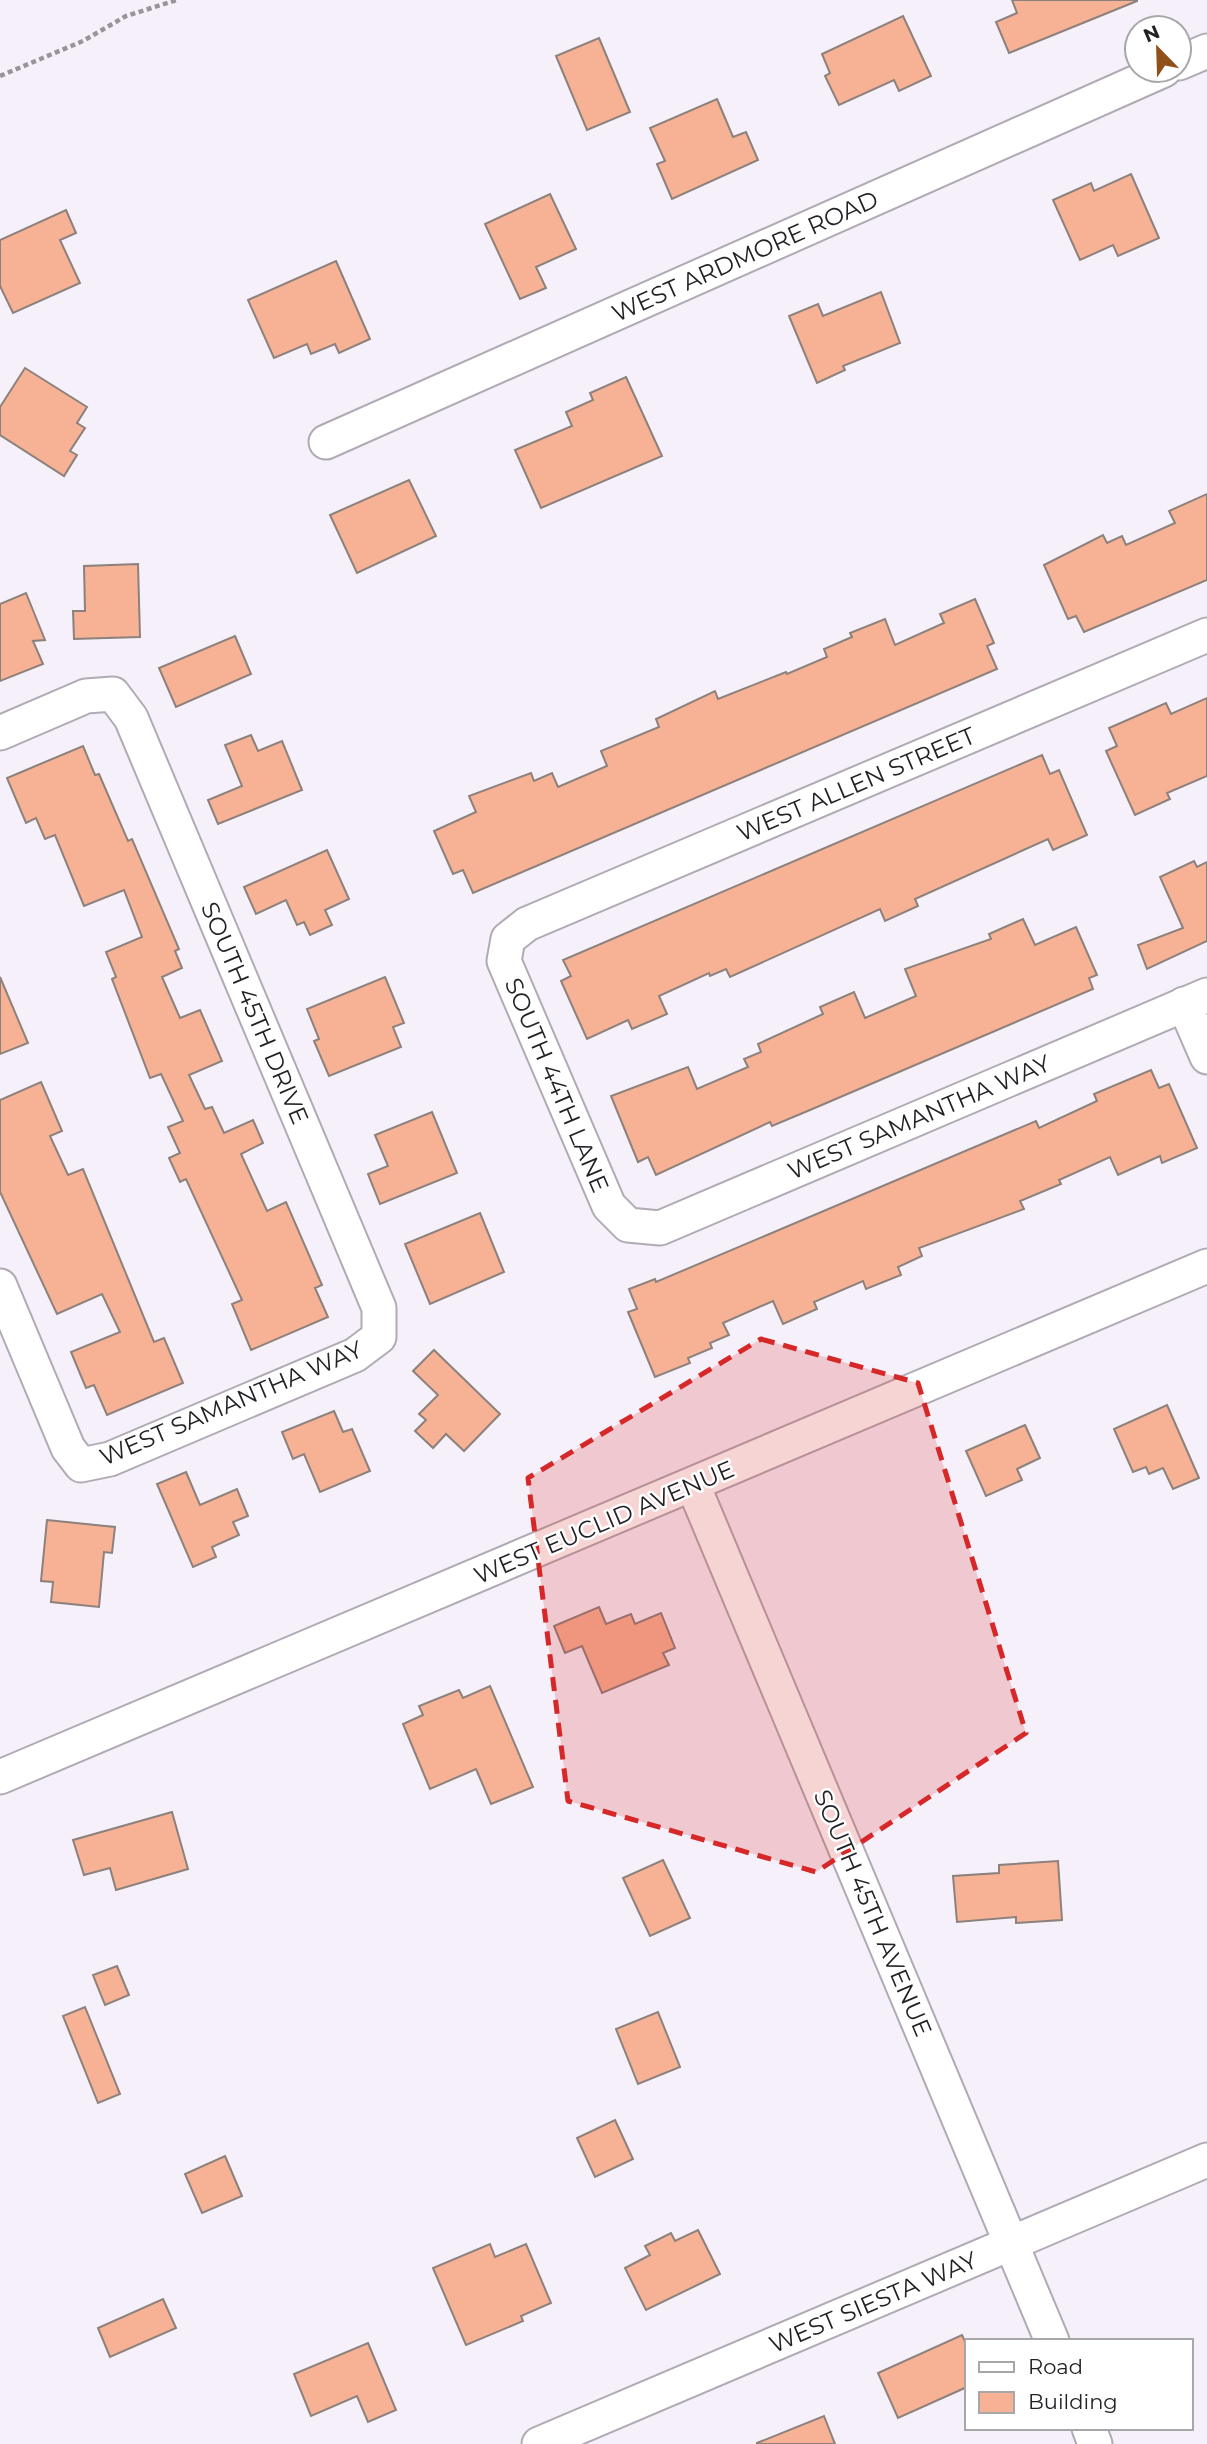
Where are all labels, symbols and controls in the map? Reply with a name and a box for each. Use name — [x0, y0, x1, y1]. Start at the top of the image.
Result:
north arrow — [1123, 14, 1193, 84]
text: N — [1140, 20, 1163, 47]
street label: WEST ARDMORE ROAD — [607, 184, 883, 328]
street label: WEST ALLEN STREET — [733, 721, 980, 847]
street label: SOUTH 45TH DRIVE — [195, 898, 315, 1128]
street label: SOUTH 44TH LANE — [499, 973, 615, 1197]
street label: WEST SAMANTHA WAY — [783, 1048, 1055, 1186]
street label: WEST SAMANTHA WAY — [95, 1334, 367, 1472]
street label: WEST EUCLID AVENUE — [470, 1454, 738, 1590]
street label: SOUTH 45TH AVENUE — [808, 1785, 938, 2041]
street label: WEST SIESTA WAY — [765, 2245, 982, 2359]
legend — [965, 2339, 1193, 2430]
text: Road — [1028, 2354, 1083, 2379]
text: Building — [1028, 2389, 1118, 2414]

